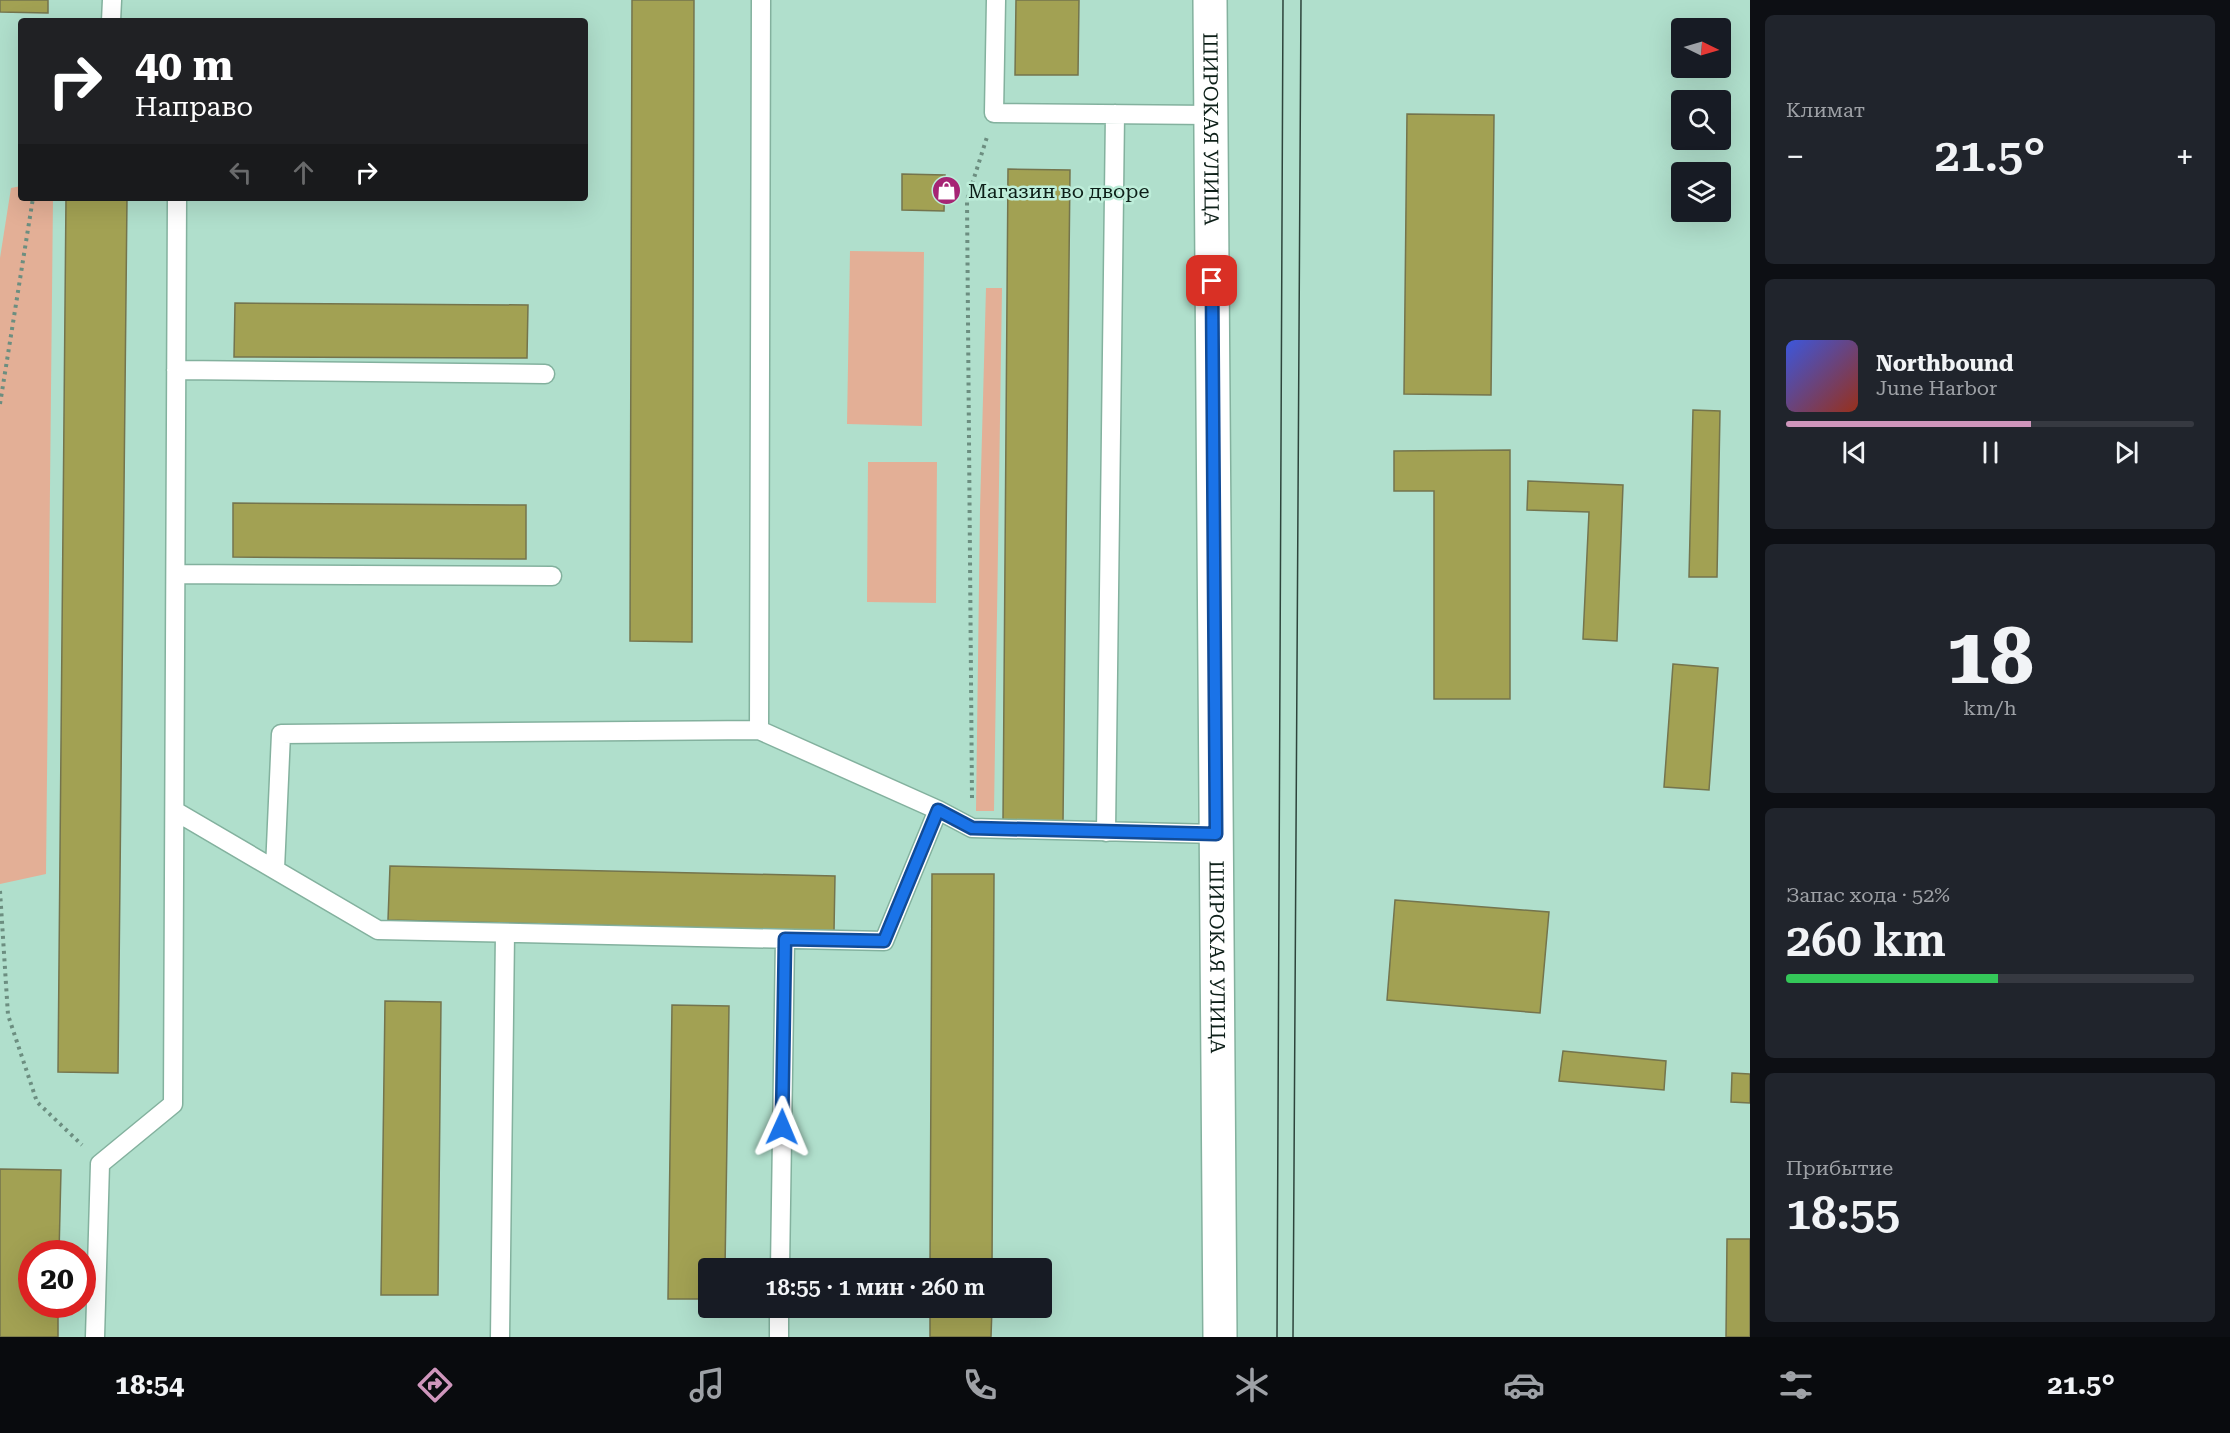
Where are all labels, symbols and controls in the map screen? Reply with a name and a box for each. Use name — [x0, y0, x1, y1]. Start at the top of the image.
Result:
north arrow — [1671, 18, 1731, 78]
map controls — [1671, 18, 1731, 222]
street label: ШИРОКАЯ УЛИЦА — [1198, 32, 1224, 226]
text: 40 m — [135, 41, 233, 90]
icon: right — [36, 42, 114, 120]
button: search — [1671, 90, 1731, 150]
text: Направо — [135, 91, 253, 123]
text: Климат — [1786, 98, 1865, 122]
text: 21.5° — [1934, 129, 2046, 182]
text: − — [1786, 137, 1804, 176]
text: + — [2176, 137, 2194, 176]
icon: left — [224, 156, 257, 189]
icon: ahead — [287, 156, 320, 189]
icon: right — [350, 156, 383, 189]
button: layers — [1671, 162, 1731, 222]
shop icon: Магазин во дворе — [931, 175, 963, 207]
place label: Магазин во дворе — [968, 179, 1149, 203]
pin — [1186, 255, 1237, 306]
icon: arrive — [1195, 264, 1228, 297]
text: Northbound — [1876, 351, 2014, 376]
text: June Harbor — [1876, 376, 1997, 400]
icon: previous — [1838, 436, 1871, 469]
icon: pause — [1974, 436, 2007, 469]
icon: next — [2110, 436, 2143, 469]
text: 18 — [1946, 611, 2034, 702]
text: km/h — [1963, 696, 2017, 720]
street label: ШИРОКАЯ УЛИЦА — [1204, 860, 1230, 1054]
text: Запас хода · 52% — [1786, 883, 1950, 907]
text: 260 km — [1786, 914, 1946, 967]
position arrow — [750, 1095, 814, 1159]
text: Прибытие — [1786, 1156, 1893, 1180]
text: 18:55 — [1786, 1187, 1900, 1240]
speed limit sign: 20 — [18, 1240, 96, 1318]
text: 18:55 · 1 мин · 260 m — [765, 1275, 985, 1300]
icon: directions — [414, 1364, 456, 1406]
icon: music — [686, 1364, 728, 1406]
icon: phone — [959, 1364, 1001, 1406]
icon: climate — [1231, 1364, 1273, 1406]
icon: car — [1503, 1364, 1545, 1406]
icon: filters — [1775, 1364, 1817, 1406]
text: 18:54 — [115, 1369, 184, 1401]
text: 21.5° — [2048, 1369, 2115, 1401]

